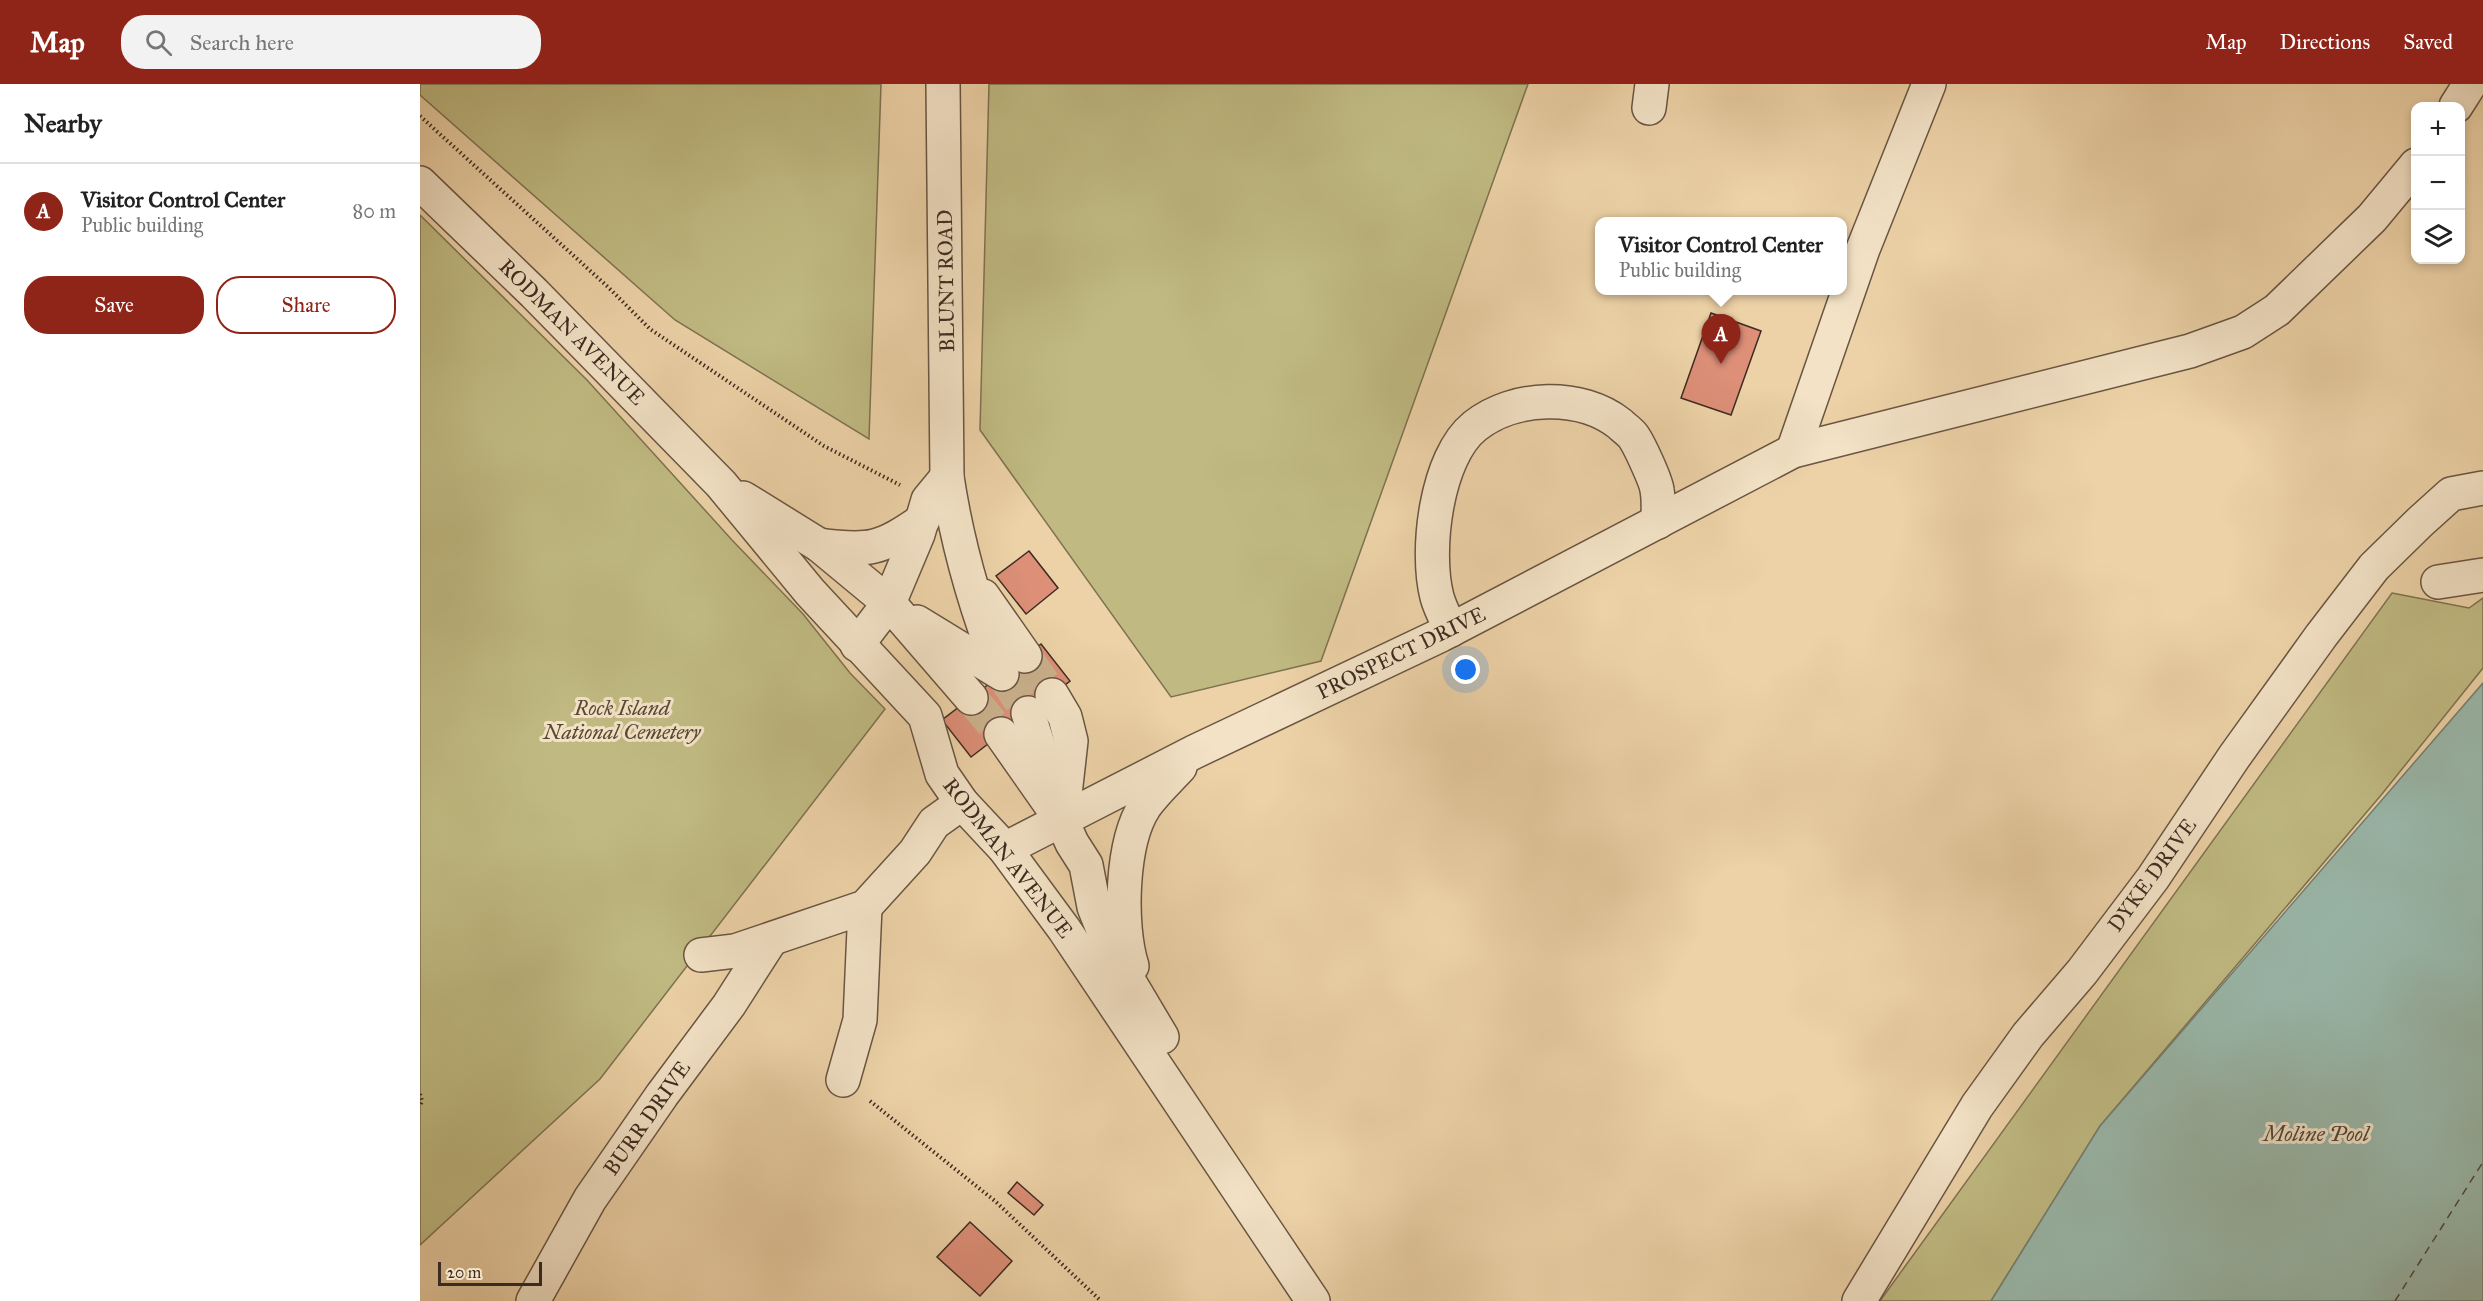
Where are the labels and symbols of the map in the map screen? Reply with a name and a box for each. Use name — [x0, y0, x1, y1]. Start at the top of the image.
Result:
street label: BLUNT ROAD — [932, 209, 960, 353]
street label: RODMAN AVENUE — [493, 253, 651, 411]
pin: A — [1702, 314, 1740, 364]
street label: PROSPECT DRIVE — [1312, 601, 1490, 705]
your location — [1451, 655, 1480, 684]
park label: Rock Island National Cemetery — [542, 695, 702, 745]
street label: RODMAN AVENUE — [937, 773, 1079, 943]
street label: DYKE DRIVE — [2102, 813, 2202, 937]
street label: BURR DRIVE — [598, 1056, 696, 1180]
water label: Moline Pool — [2261, 1120, 2371, 1147]
scale bar — [438, 1259, 542, 1286]

